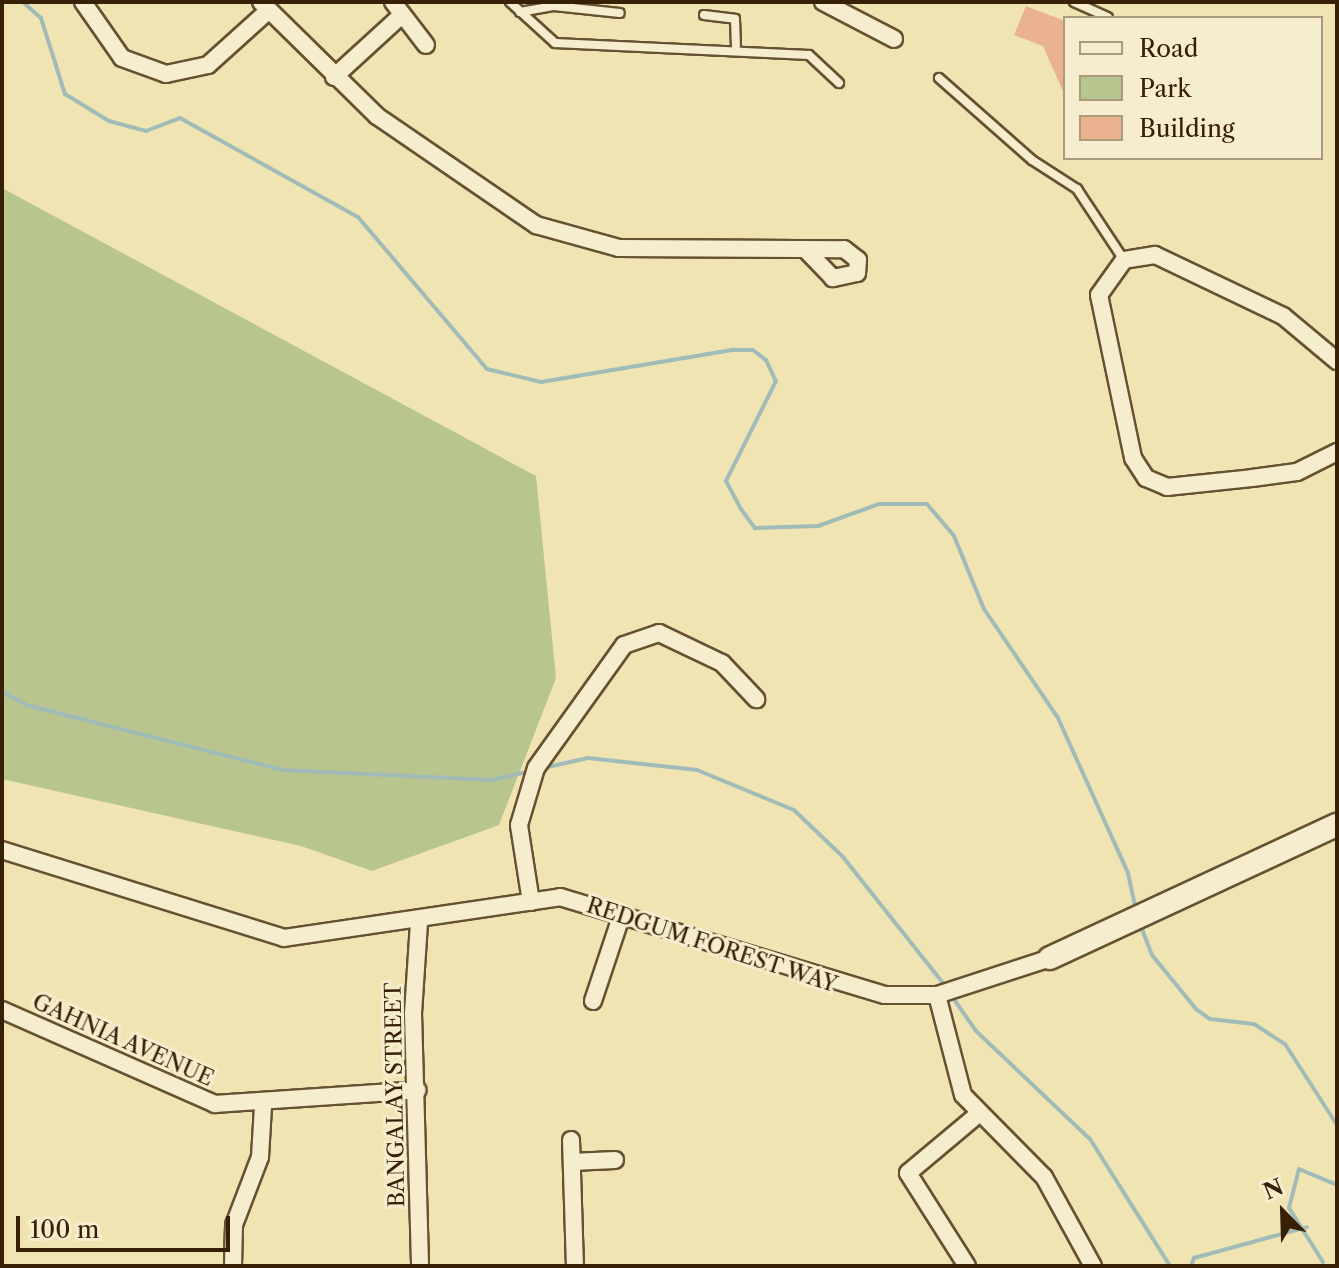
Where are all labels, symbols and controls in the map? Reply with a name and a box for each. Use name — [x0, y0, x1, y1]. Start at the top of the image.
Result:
legend — [1063, 16, 1323, 160]
text: Road — [1139, 34, 1198, 63]
text: Park — [1139, 74, 1191, 103]
text: Building — [1139, 114, 1235, 143]
street label: REDGUM FOREST WAY — [583, 892, 841, 998]
street label: BANGALAY STREET — [380, 982, 410, 1208]
street label: GAHNIA AVENUE — [28, 988, 218, 1092]
north arrow — [1243, 1172, 1323, 1252]
text: N — [1259, 1173, 1288, 1206]
scale bar — [20, 1200, 234, 1250]
text: 100 m — [30, 1215, 99, 1244]

